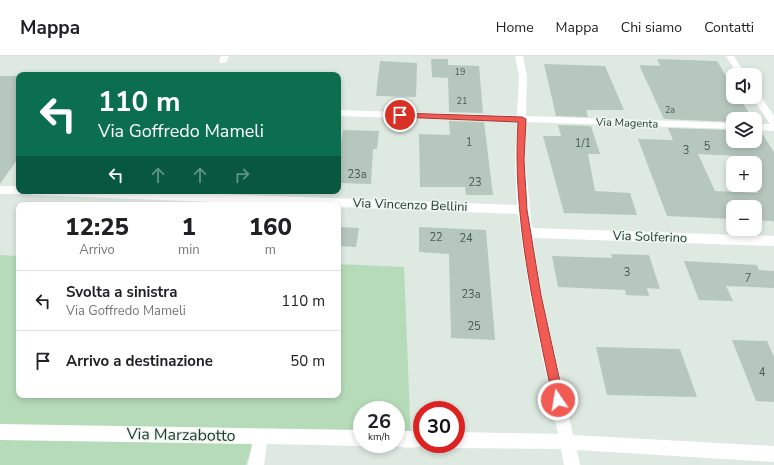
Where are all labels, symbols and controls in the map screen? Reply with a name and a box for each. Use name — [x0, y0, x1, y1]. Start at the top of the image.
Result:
text: Mappa — [20, 15, 80, 41]
text: Home — [496, 18, 534, 37]
text: Mappa — [556, 18, 599, 37]
text: Chi siamo — [621, 18, 682, 37]
text: Contatti — [704, 18, 754, 37]
house number: 19 — [455, 66, 465, 78]
map controls — [726, 68, 762, 236]
button: sound — [726, 68, 762, 104]
text: 110 m — [98, 83, 181, 121]
icon: left — [32, 88, 84, 140]
house number: 21 — [457, 95, 467, 107]
pin — [383, 98, 417, 132]
icon: arrive — [389, 104, 411, 126]
house number: 2a — [665, 104, 675, 116]
button: layers — [726, 112, 762, 148]
street label: Via Magenta — [595, 114, 659, 132]
text: Via Goffredo Mameli — [98, 119, 264, 143]
house number: 1 — [466, 135, 472, 150]
house number: 1/1 — [575, 136, 591, 151]
house number: 5 — [704, 139, 711, 154]
house number: 3 — [683, 143, 689, 158]
button: + — [726, 156, 762, 192]
icon: left — [105, 164, 127, 186]
icon: ahead — [147, 164, 169, 186]
icon: ahead — [189, 164, 211, 186]
icon: right — [231, 164, 253, 186]
house number: 23a — [347, 167, 367, 182]
house number: 23 — [468, 175, 482, 190]
street label: Via Vincenzo Bellini — [351, 194, 468, 216]
button: − — [726, 200, 762, 236]
text: 12:25 — [65, 211, 129, 243]
text: 1 — [182, 211, 196, 243]
text: 160 — [249, 211, 292, 243]
street label: Via Solferino — [611, 227, 688, 247]
house number: 22 — [429, 230, 443, 245]
house number: 24 — [459, 231, 473, 246]
text: Arrivo — [79, 241, 115, 259]
text: min — [178, 241, 200, 259]
text: m — [265, 241, 276, 259]
house number: 3 — [624, 265, 630, 280]
house number: 7 — [745, 271, 751, 286]
text: Svolta a sinistra — [66, 282, 177, 302]
house number: 23a — [461, 287, 481, 302]
icon: left — [32, 290, 54, 312]
text: 110 m — [281, 291, 325, 311]
text: Via Goffredo Mameli — [66, 302, 186, 320]
house number: 25 — [467, 319, 481, 334]
icon: arrive — [32, 350, 54, 372]
text: Arrivo a destinazione — [66, 351, 213, 371]
text: 50 m — [290, 351, 325, 371]
house number: 4 — [759, 365, 766, 380]
position arrow — [537, 379, 579, 421]
speed limit sign: 30 — [413, 401, 465, 453]
text: 26 — [367, 408, 391, 435]
street label: Via Marzabotto — [125, 423, 236, 447]
text: km/h — [368, 430, 390, 444]

